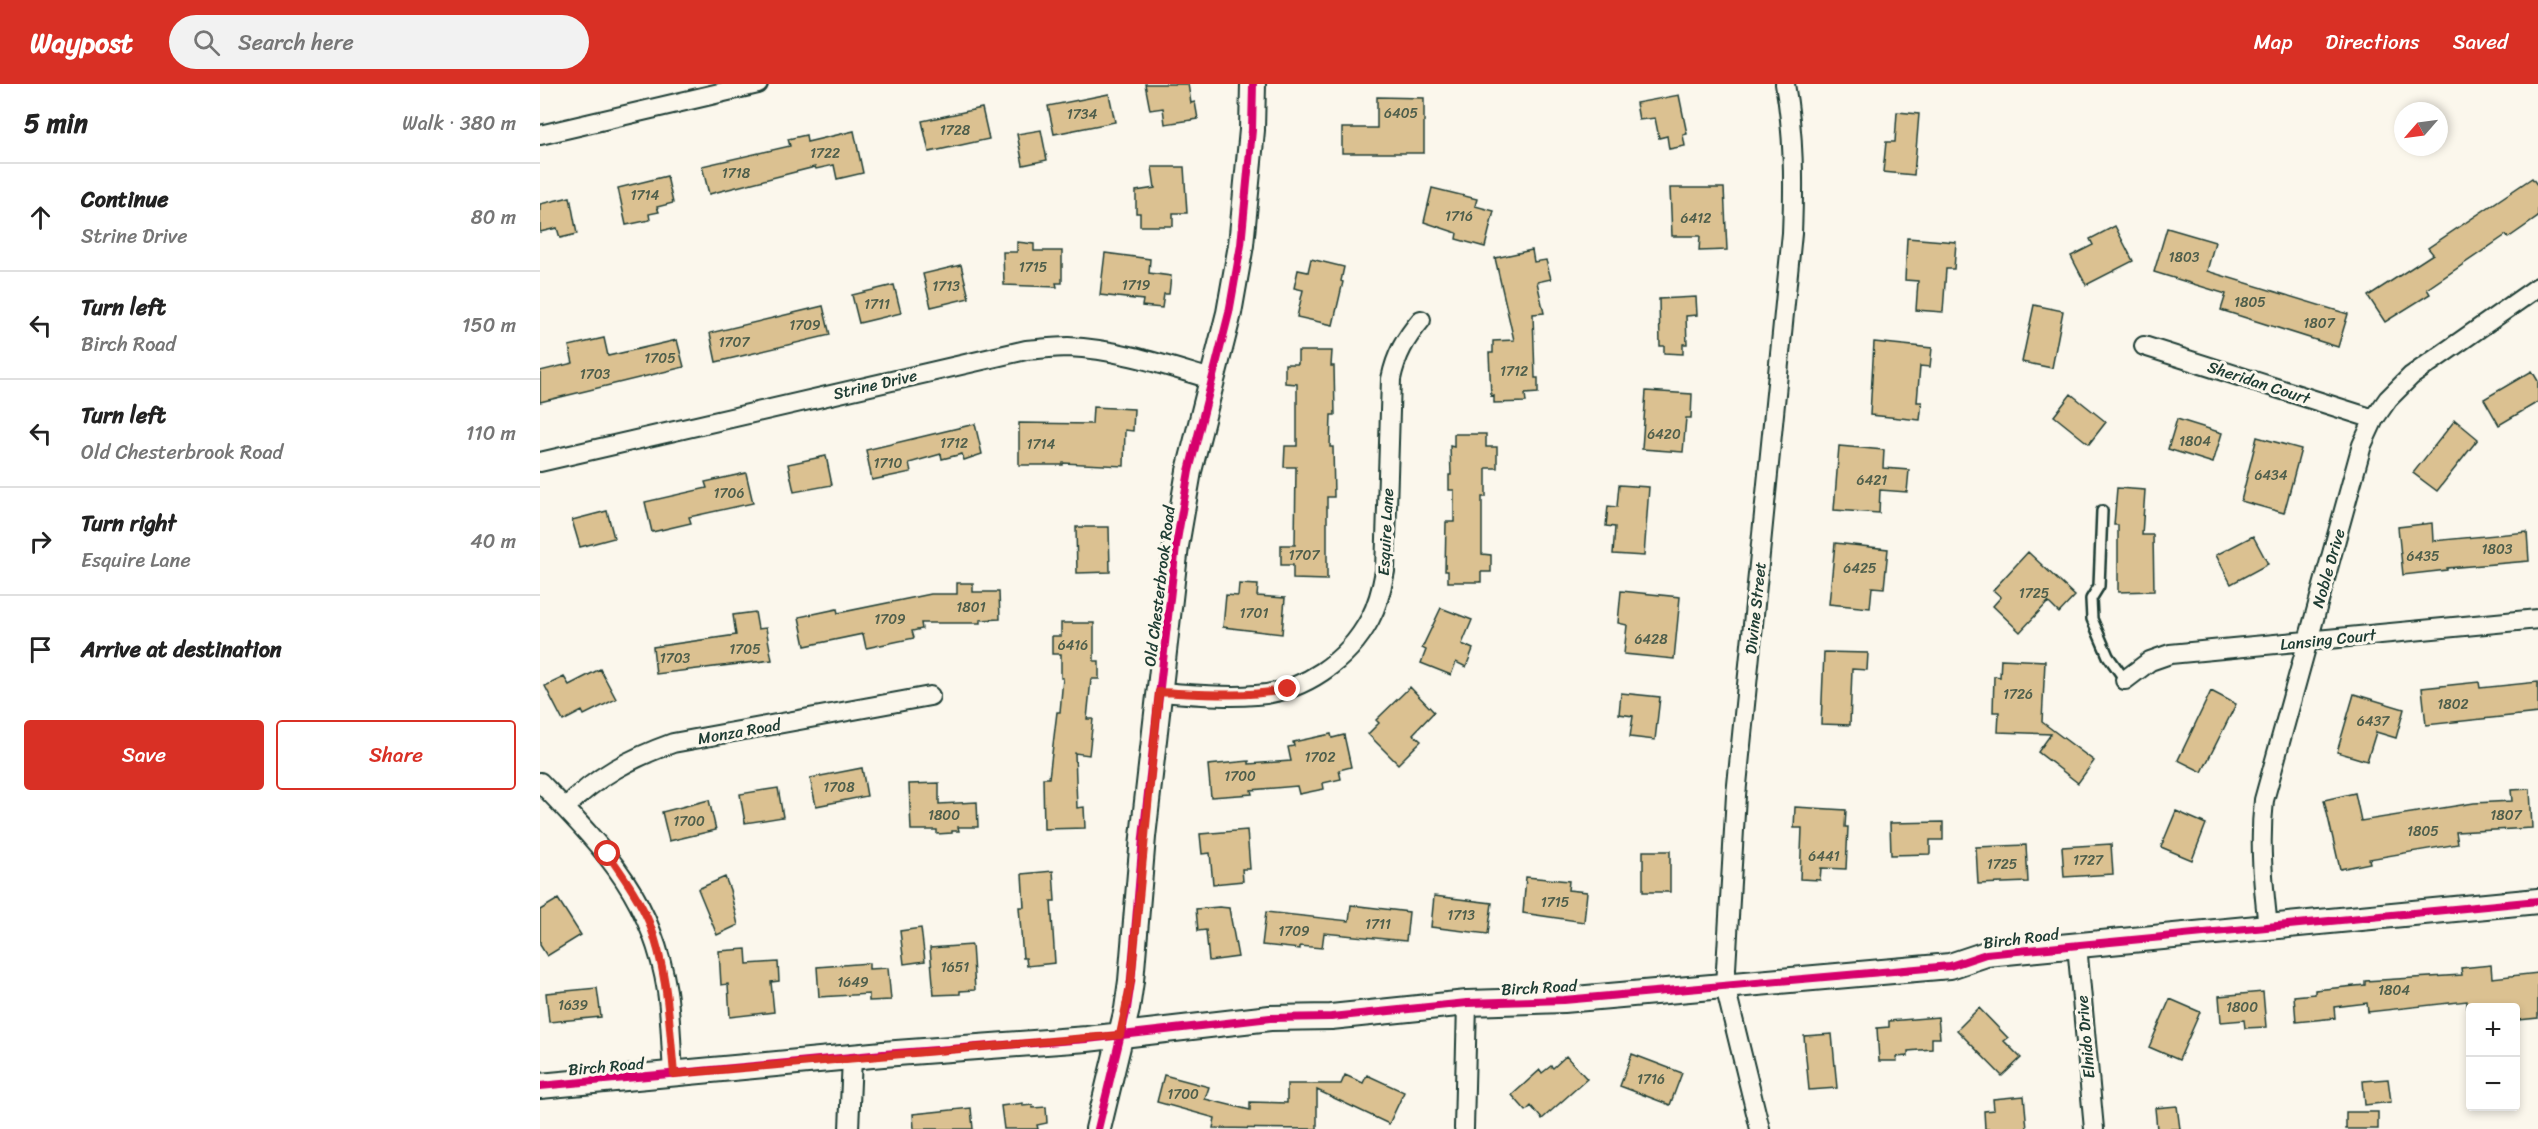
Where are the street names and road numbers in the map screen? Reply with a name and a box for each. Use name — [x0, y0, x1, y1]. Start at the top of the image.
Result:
street label: Sheridan Court — [2204, 352, 2315, 413]
street label: Strine Drive — [830, 361, 920, 408]
street label: Esquire Lane — [1369, 487, 1402, 577]
street label: Old Chesterbrook Road — [1135, 503, 1184, 668]
street label: Noble Drive — [2303, 525, 2354, 611]
street label: Divine Street — [1736, 560, 1775, 656]
street label: Lansing Court — [2279, 620, 2378, 659]
street label: Monza Road — [695, 710, 784, 753]
street label: Birch Road — [1982, 919, 2062, 958]
street label: Birch Road — [1500, 971, 1579, 1004]
street label: Elnido Drive — [2067, 994, 2104, 1080]
street label: Birch Road — [567, 1049, 647, 1084]

